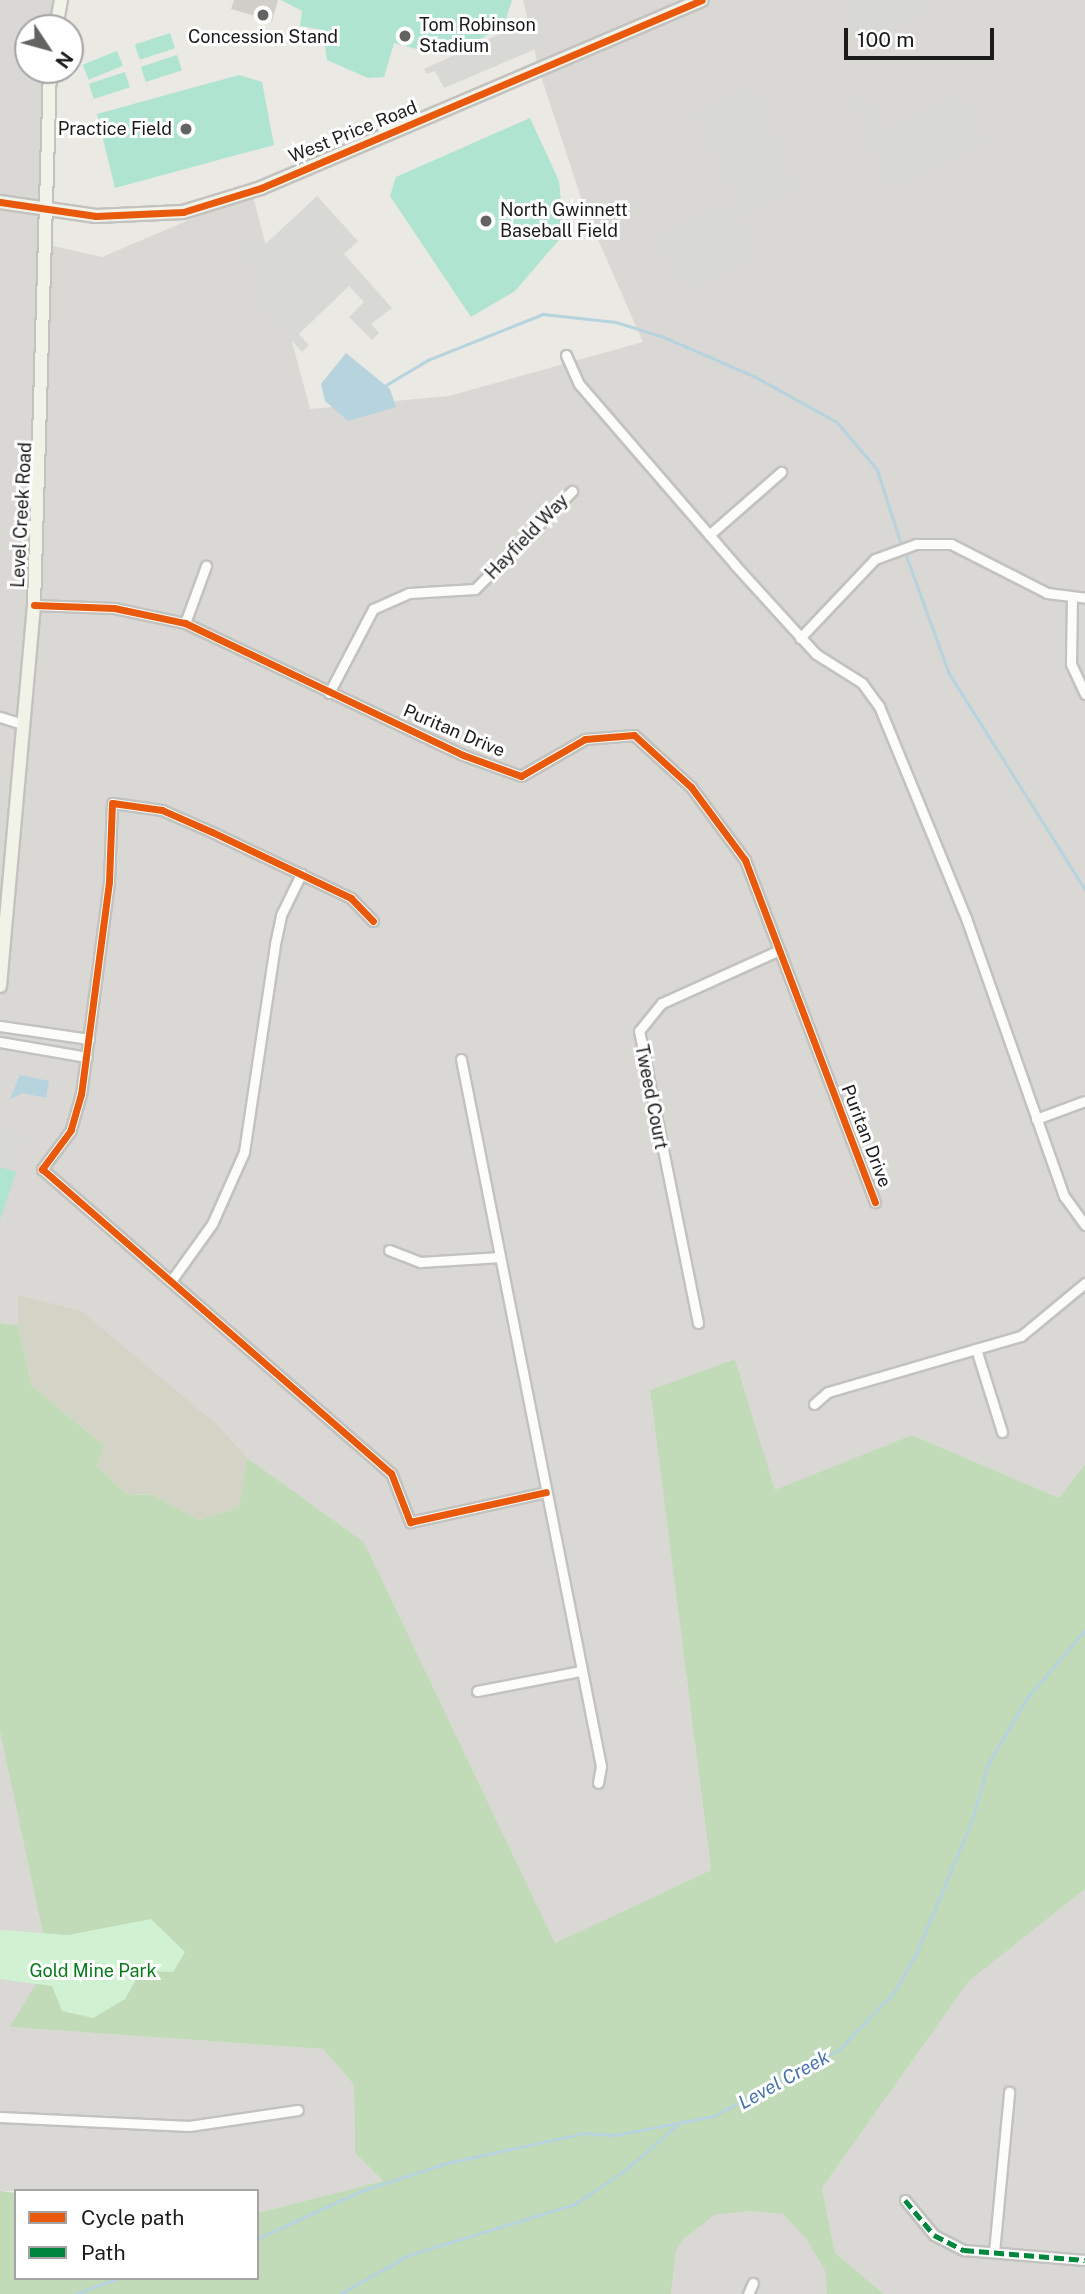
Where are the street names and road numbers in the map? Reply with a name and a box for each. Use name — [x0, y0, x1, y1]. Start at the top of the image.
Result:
street label: West Price Road — [286, 96, 420, 168]
street label: Level Creek Road — [7, 442, 37, 588]
street label: Hayfield Way — [481, 490, 573, 584]
street label: Puritan Drive — [400, 700, 508, 762]
street label: Tweed Court — [630, 1043, 672, 1151]
street label: Puritan Drive — [837, 1082, 895, 1190]

